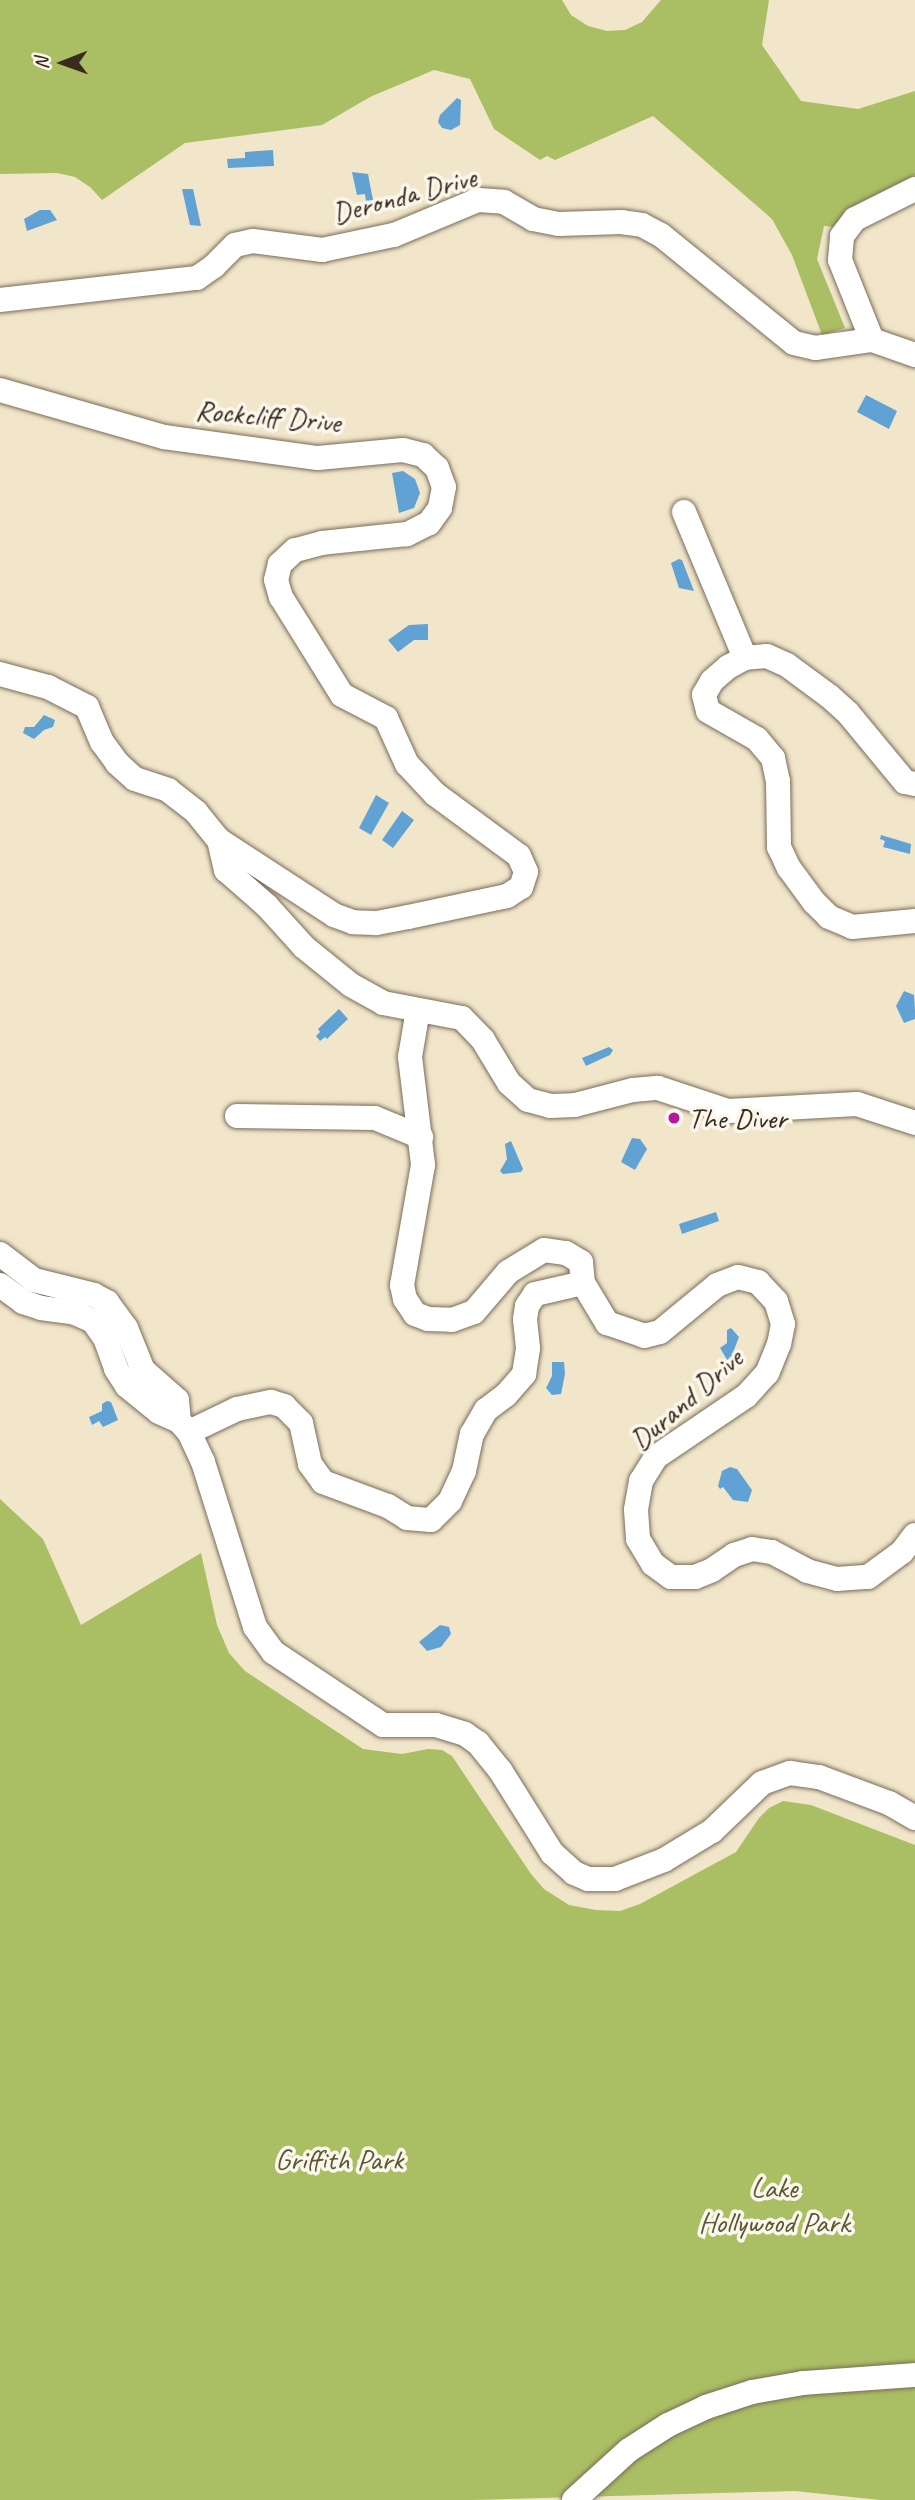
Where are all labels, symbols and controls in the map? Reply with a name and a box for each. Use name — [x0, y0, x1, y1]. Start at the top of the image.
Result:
north arrow — [28, 28, 98, 98]
text: N — [30, 57, 54, 69]
street label: Deronda Drive — [328, 159, 480, 231]
street label: Rockcliff Drive — [194, 392, 342, 440]
place label: The Diver — [688, 1100, 787, 1136]
marker: The Diver — [666, 1110, 682, 1126]
street label: Durand Drive — [622, 1340, 750, 1458]
park label: Griffith Park — [274, 2141, 404, 2177]
park label: Lake Hollywood Park — [698, 2169, 850, 2240]

